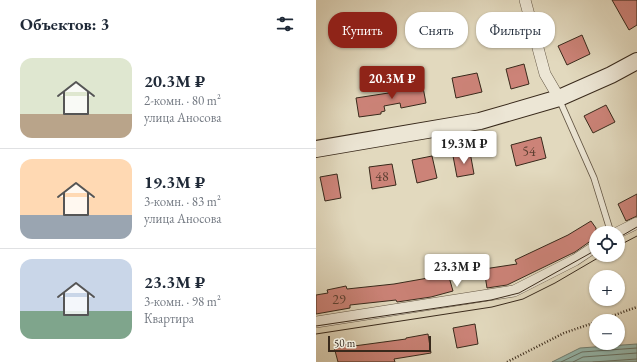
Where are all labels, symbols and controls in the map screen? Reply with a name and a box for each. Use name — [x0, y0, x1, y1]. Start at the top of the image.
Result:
chip: Купить — [328, 12, 397, 48]
chip: Снять — [405, 12, 468, 48]
chip: Фильтры — [476, 12, 555, 48]
text: Объектов: 3 — [20, 13, 110, 35]
icon: filters — [274, 13, 296, 35]
pin: 20.3M ₽ — [355, 66, 429, 100]
text: 20.3M ₽ — [144, 70, 205, 92]
text: 20.3M ₽ — [369, 70, 415, 87]
icon: home — [52, 74, 100, 122]
text: 2-комн. · 80 m² — [144, 92, 221, 109]
text: улица Аносова — [144, 109, 221, 126]
pin: 19.3M ₽ — [427, 131, 501, 165]
text: 19.3M ₽ — [441, 135, 487, 152]
house number: 54 — [522, 142, 536, 160]
house number: 48 — [375, 167, 389, 185]
text: 19.3M ₽ — [144, 171, 205, 193]
icon: home — [52, 175, 100, 223]
text: 3-комн. · 83 m² — [144, 193, 221, 210]
text: улица Аносова — [144, 210, 221, 227]
map controls — [589, 226, 625, 350]
button: locate — [589, 226, 625, 262]
pin: 23.3M ₽ — [420, 254, 494, 288]
text: 23.3M ₽ — [434, 258, 480, 275]
button: + — [589, 270, 625, 306]
text: 23.3M ₽ — [144, 271, 205, 293]
icon: home — [52, 275, 100, 323]
house number: 29 — [332, 290, 346, 308]
text: 3-комн. · 98 m² — [144, 293, 221, 310]
text: Квартира — [144, 310, 194, 327]
button: − — [589, 314, 625, 350]
scale bar — [328, 334, 431, 353]
text: 50 m — [334, 336, 355, 350]

